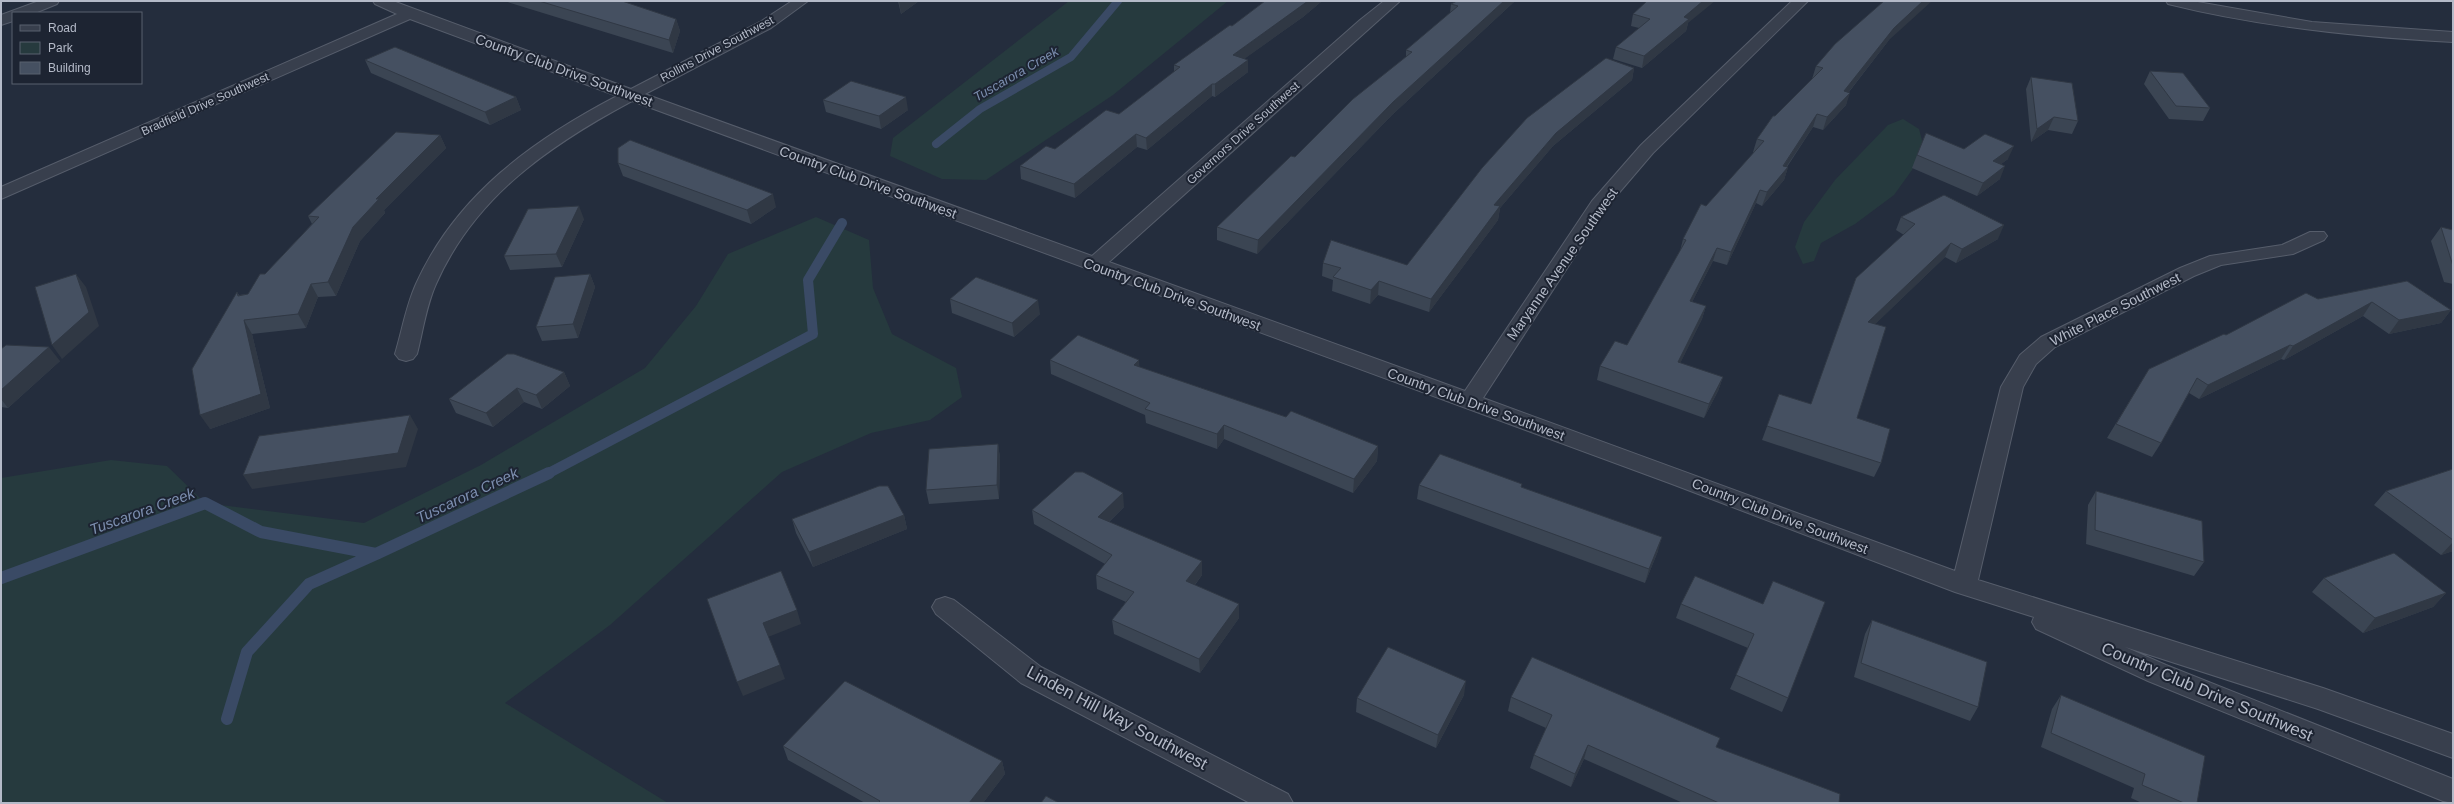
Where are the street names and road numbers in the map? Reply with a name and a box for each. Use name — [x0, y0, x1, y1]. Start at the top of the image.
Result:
street label: Rollins Drive Southwest — [658, 13, 777, 85]
street label: Country Club Drive Southwest — [473, 30, 655, 110]
street label: Bradfield Drive Southwest — [139, 69, 272, 138]
street label: Governors Drive Southwest — [1184, 78, 1303, 187]
street label: Country Club Drive Southwest — [777, 142, 959, 222]
street label: Maryanne Avenue Southwest — [1503, 185, 1621, 343]
street label: Country Club Drive Southwest — [1081, 254, 1263, 334]
street label: White Place Southwest — [2047, 269, 2183, 349]
street label: Country Club Drive Southwest — [1385, 364, 1567, 444]
street label: Country Club Drive Southwest — [1690, 475, 1871, 557]
street label: Country Club Drive Southwest — [2098, 639, 2316, 745]
street label: Linden Hill Way Southwest — [1024, 662, 1211, 774]

